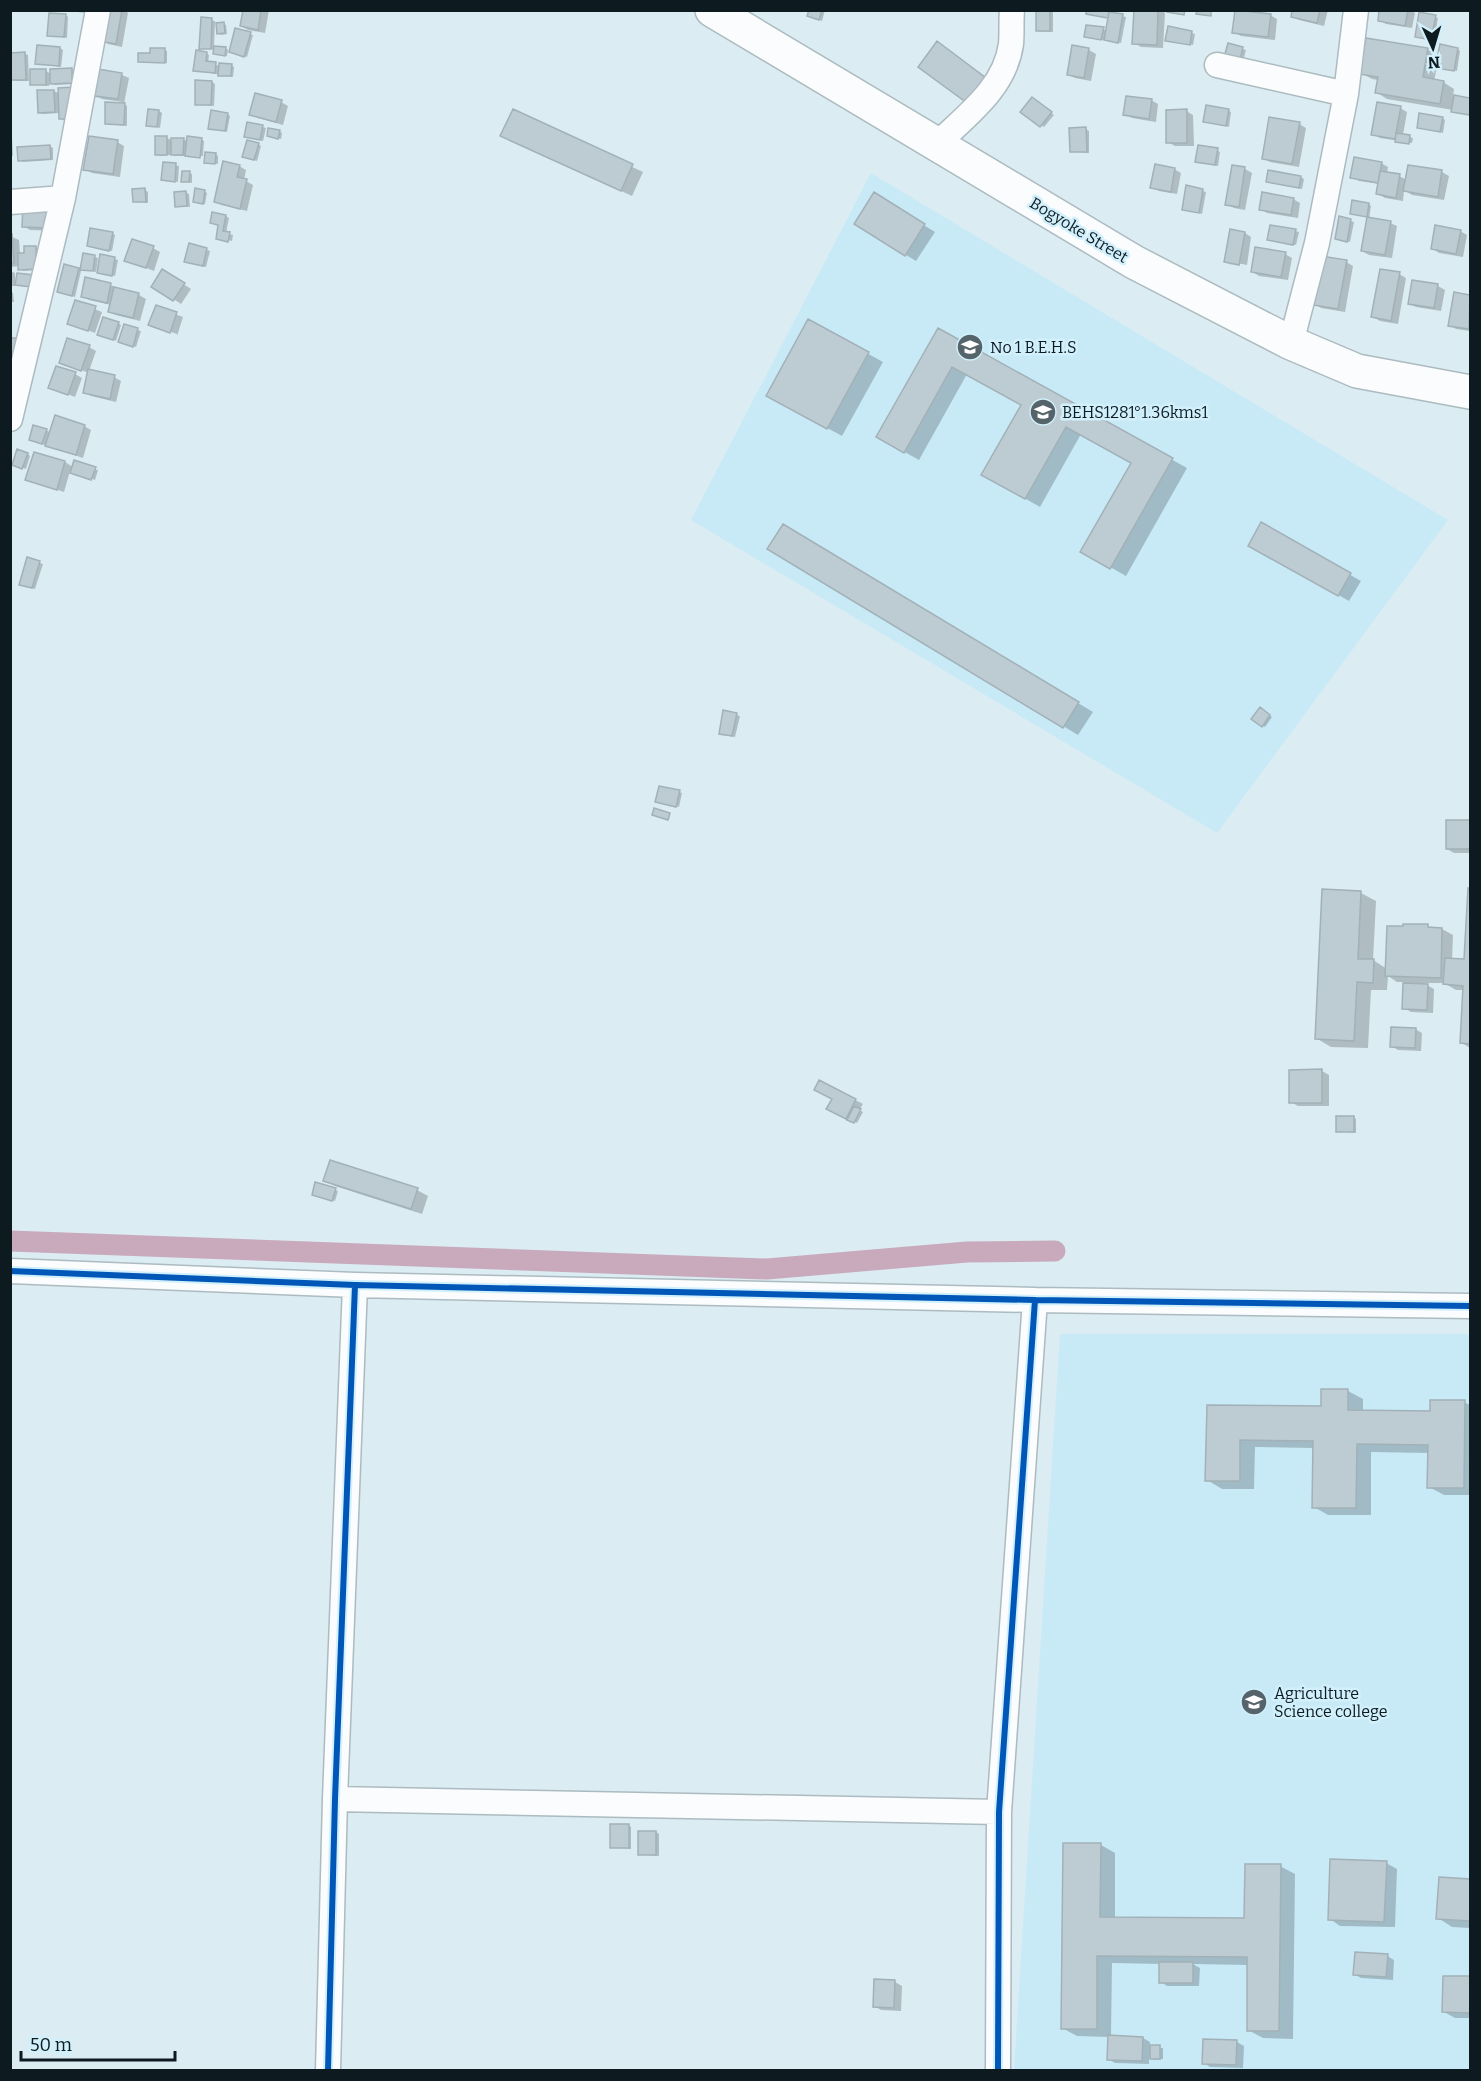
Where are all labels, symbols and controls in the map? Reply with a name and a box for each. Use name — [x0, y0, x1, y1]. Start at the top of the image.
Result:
north arrow — [1403, 18, 1463, 78]
text: N — [1427, 53, 1441, 72]
street label: Bogyoke Street — [1027, 193, 1132, 267]
school or university icon: No 1 B.E.H.S — [955, 332, 985, 362]
place label: No 1 B.E.H.S — [990, 338, 1077, 357]
school or university icon: BEHS1281°1.36kms1 — [1028, 397, 1058, 427]
place label: BEHS1281°1.36kms1 — [1062, 403, 1208, 422]
place label: Agriculture Science college — [1274, 1684, 1387, 1721]
school or university icon: Agriculture Science college — [1239, 1687, 1269, 1717]
scale bar — [21, 2024, 176, 2062]
text: 50 m — [30, 2034, 72, 2056]

